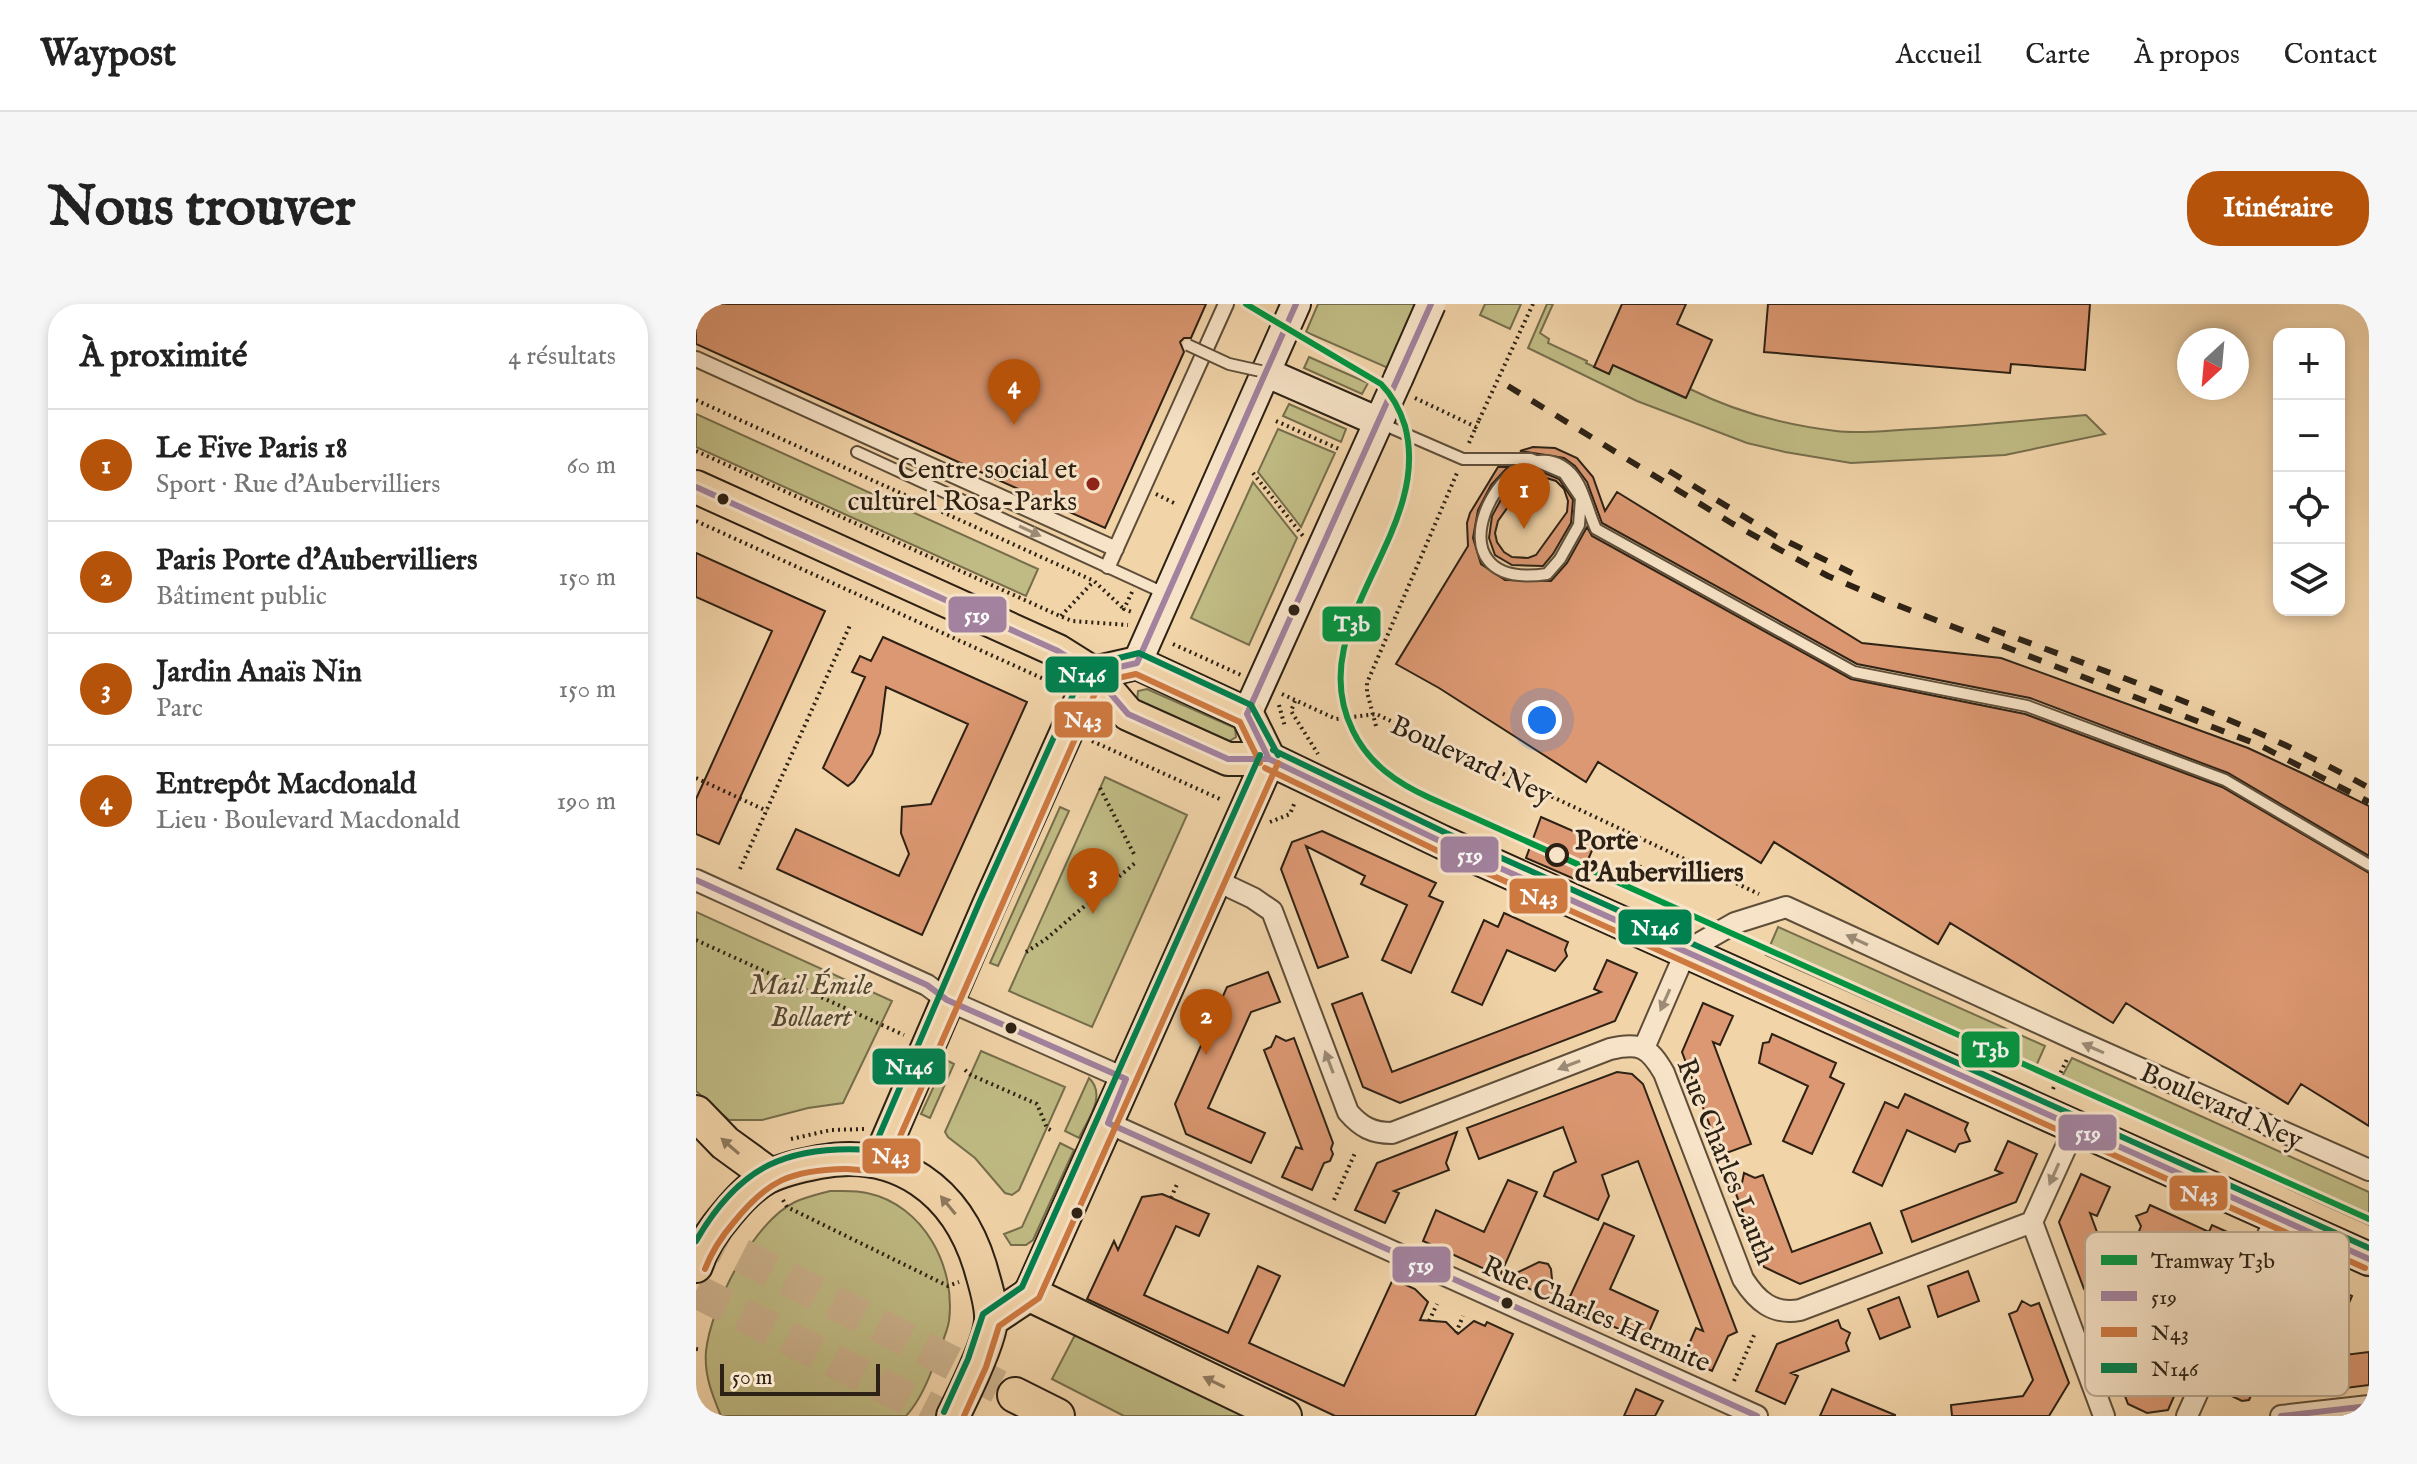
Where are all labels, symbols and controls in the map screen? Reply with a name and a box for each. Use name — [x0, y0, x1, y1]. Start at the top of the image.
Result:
text: Waypost — [40, 31, 176, 79]
text: Accueil — [1896, 38, 1981, 73]
text: Carte — [2025, 38, 2090, 73]
text: À propos — [2134, 38, 2240, 73]
text: Contact — [2284, 38, 2377, 73]
button: Itinéraire — [2187, 171, 2369, 246]
text: Nous trouver — [48, 173, 355, 244]
north arrow — [2177, 328, 2249, 400]
map controls — [2273, 328, 2345, 616]
button: + — [2273, 328, 2345, 400]
text: À proximité — [80, 335, 247, 378]
text: 4 résultats — [508, 340, 616, 373]
pin: 4 — [988, 359, 1040, 425]
button: − — [2273, 400, 2345, 472]
text: Le Five Paris 18 — [156, 430, 347, 468]
text: 1 — [101, 449, 111, 482]
text: 60 m — [567, 449, 616, 482]
place label: Centre social et culturel Rosa-Parks — [847, 453, 1077, 520]
pin: 1 — [1498, 463, 1550, 529]
text: Sport · Rue d'Aubervilliers — [156, 468, 440, 501]
button: locate — [2273, 472, 2345, 544]
marker: Centre social et culturel Rosa-Parks — [1084, 475, 1102, 493]
unlabelled marker — [715, 491, 731, 507]
one-way arrow — [1018, 524, 1042, 538]
text: Paris Porte d'Aubervilliers — [156, 542, 477, 580]
button: layers — [2273, 544, 2345, 616]
text: 2 — [100, 561, 112, 594]
text: 150 m — [558, 561, 616, 594]
text: Bâtiment public — [156, 580, 327, 613]
line badge: 519 — [947, 595, 1008, 634]
text: 519 — [964, 602, 990, 630]
unlabelled marker — [1286, 602, 1302, 618]
line badge: T3b — [1321, 605, 1382, 643]
text: T3b — [1333, 611, 1370, 639]
text: Jardin Anaïs Nin — [156, 654, 362, 692]
line badge: N146 — [1044, 655, 1120, 694]
text: N146 — [1057, 662, 1107, 690]
text: 3 — [101, 673, 111, 706]
text: 150 m — [558, 673, 616, 706]
text: Parc — [156, 692, 203, 725]
line badge: N43 — [1053, 700, 1114, 739]
your location — [1522, 700, 1562, 740]
text: N43 — [1063, 707, 1102, 735]
street label: Boulevard Ney — [1385, 709, 1558, 814]
text: Entrepôt Macdonald — [156, 766, 416, 804]
text: 4 — [100, 785, 112, 818]
text: 190 m — [556, 785, 616, 818]
text: Lieu · Boulevard Macdonald — [156, 804, 460, 837]
place label: Porte d'Aubervilliers — [1575, 824, 1744, 891]
line badge: 519 — [1439, 835, 1500, 874]
text: 519 — [1457, 842, 1483, 870]
marker: Porte d'Aubervilliers — [1546, 844, 1568, 866]
pin: 3 — [1067, 848, 1119, 914]
line badge: N43 — [1508, 877, 1569, 915]
text: N43 — [1519, 884, 1558, 912]
line badge: N146 — [1617, 908, 1693, 946]
text: N146 — [1630, 915, 1680, 943]
one-way arrow — [1845, 933, 1868, 946]
park label: Mail Émile Bollaert — [749, 968, 873, 1036]
one-way arrow — [1658, 988, 1672, 1012]
pin: 2 — [1180, 989, 1232, 1055]
unlabelled marker — [1003, 1020, 1019, 1036]
line badge: T3b — [1960, 1030, 2021, 1069]
text: T3b — [1972, 1037, 2009, 1065]
one-way arrow — [2081, 1041, 2105, 1054]
line badge: N146 — [871, 1047, 947, 1086]
one-way arrow — [1322, 1050, 1335, 1074]
text: N146 — [884, 1054, 934, 1082]
street label: Rue Charles Lauth — [1667, 1054, 1782, 1270]
street label: Boulevard Ney — [2134, 1056, 2308, 1159]
one-way arrow — [1557, 1059, 1581, 1072]
line badge: 519 — [2057, 1113, 2118, 1152]
text: 519 — [2075, 1120, 2101, 1148]
line badge: N43 — [861, 1137, 922, 1175]
one-way arrow — [721, 1138, 740, 1156]
text: N43 — [871, 1143, 910, 1171]
one-way arrow — [2047, 1162, 2061, 1185]
line badge: N43 — [2168, 1174, 2229, 1212]
text: N43 — [2179, 1181, 2218, 1209]
one-way arrow — [940, 1196, 957, 1216]
unlabelled marker — [1069, 1205, 1085, 1221]
legend — [2085, 1232, 2349, 1396]
line badge: 519 — [1391, 1245, 1452, 1284]
text: Tramway T3b — [2151, 1248, 2275, 1276]
street label: Rue Charles Hermite — [1476, 1249, 1716, 1381]
text: 519 — [1408, 1252, 1434, 1280]
text: 519 — [2151, 1284, 2177, 1312]
unlabelled marker — [1499, 1295, 1515, 1311]
text: N43 — [2151, 1320, 2189, 1348]
text: N146 — [2151, 1356, 2199, 1384]
scale bar — [720, 1360, 880, 1396]
text: 50 m — [732, 1364, 773, 1392]
one-way arrow — [1202, 1375, 1225, 1389]

